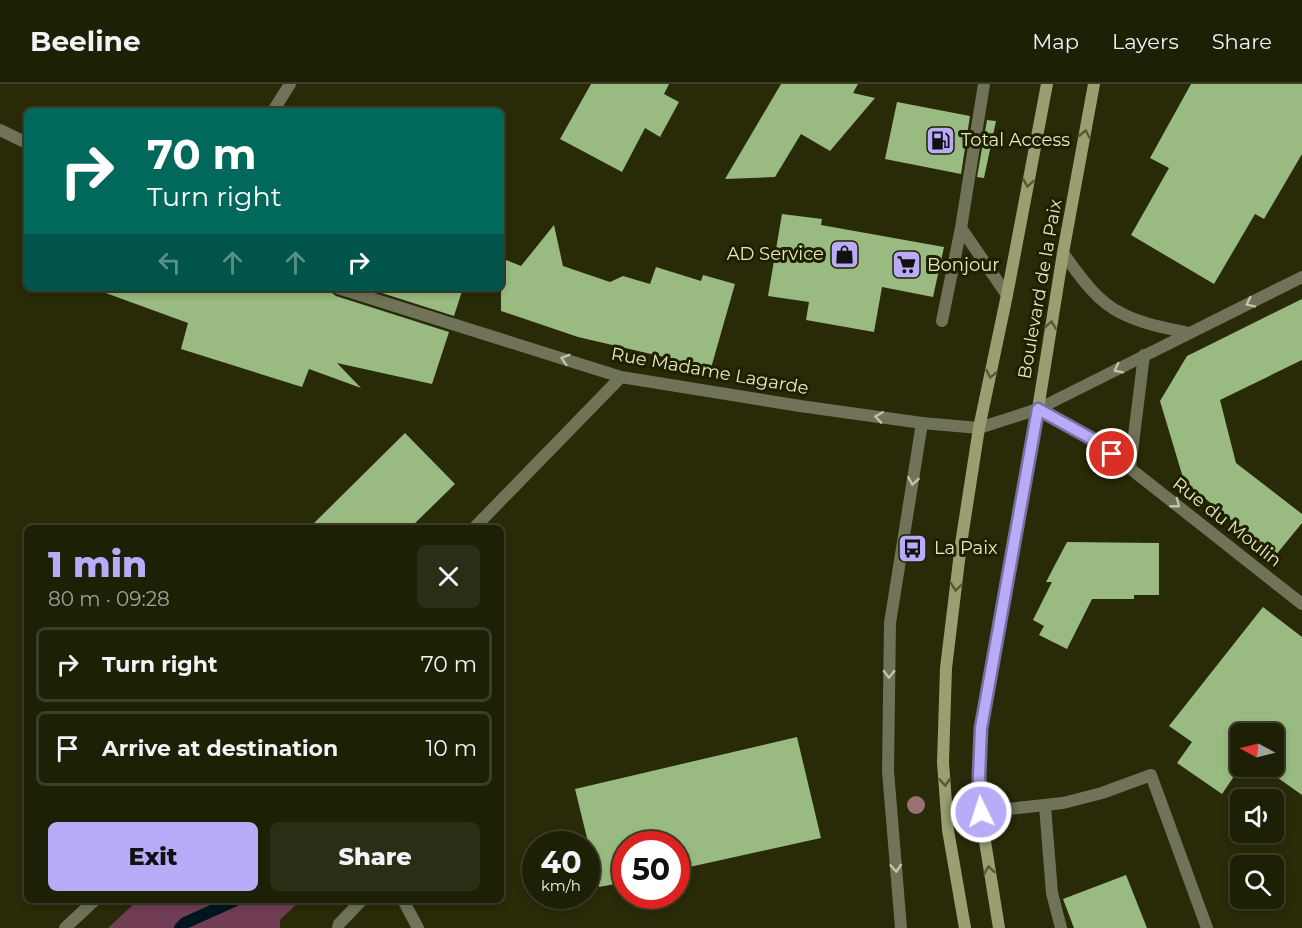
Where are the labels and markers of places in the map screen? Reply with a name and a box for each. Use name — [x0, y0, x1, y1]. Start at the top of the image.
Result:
fuel station icon: Total Access — [924, 124, 956, 156]
place label: Total Access — [961, 129, 1070, 151]
shop icon: AD Service — [829, 238, 861, 270]
place label: AD Service — [727, 243, 824, 265]
supermarket icon: Bonjour — [890, 249, 922, 281]
place label: Bonjour — [927, 254, 1000, 276]
pin — [1086, 428, 1137, 479]
bus stop icon: La Paix — [897, 532, 929, 564]
place label: La Paix — [934, 537, 998, 559]

